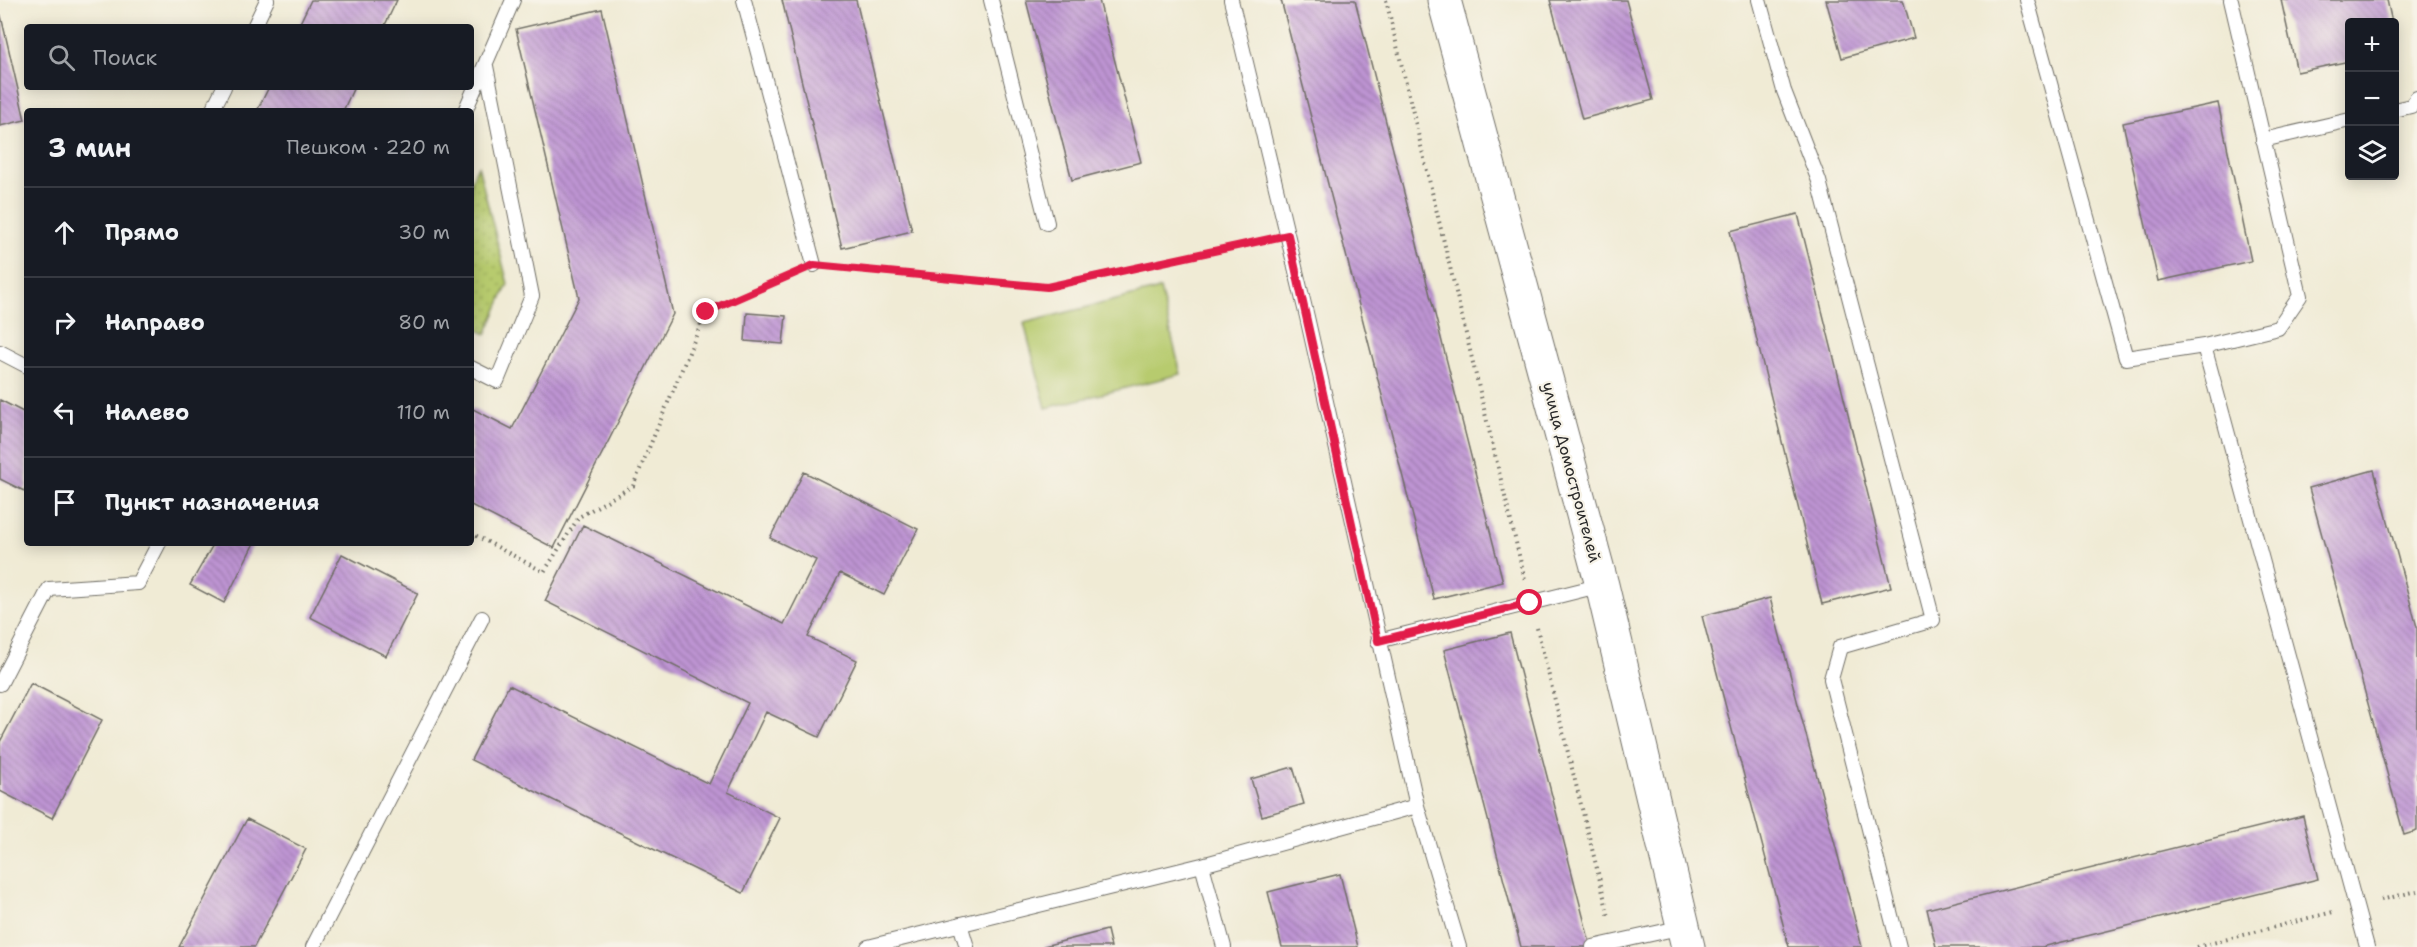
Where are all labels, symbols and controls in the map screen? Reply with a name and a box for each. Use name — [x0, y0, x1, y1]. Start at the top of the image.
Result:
map controls — [2345, 18, 2399, 180]
button: + — [2345, 18, 2399, 72]
search box — [24, 24, 474, 90]
icon: search — [45, 41, 78, 74]
text: Поиск — [93, 43, 157, 72]
button: − — [2345, 72, 2399, 126]
button: layers — [2345, 126, 2399, 180]
text: 3 мин — [48, 130, 131, 165]
text: Пешком · 220 m — [287, 134, 450, 160]
icon: ahead — [48, 216, 81, 249]
text: Прямо — [105, 218, 179, 247]
text: 30 m — [398, 219, 450, 245]
route end — [692, 298, 718, 324]
icon: right — [48, 306, 81, 339]
text: Направо — [105, 308, 205, 337]
text: 80 m — [398, 309, 450, 335]
street label: улица Домостроителей — [1537, 380, 1606, 565]
icon: left — [48, 396, 81, 429]
text: Налево — [105, 398, 189, 427]
text: 110 m — [396, 399, 450, 425]
icon: arrive — [48, 486, 81, 519]
text: Пункт назначения — [105, 488, 319, 517]
route start — [1516, 589, 1542, 615]

